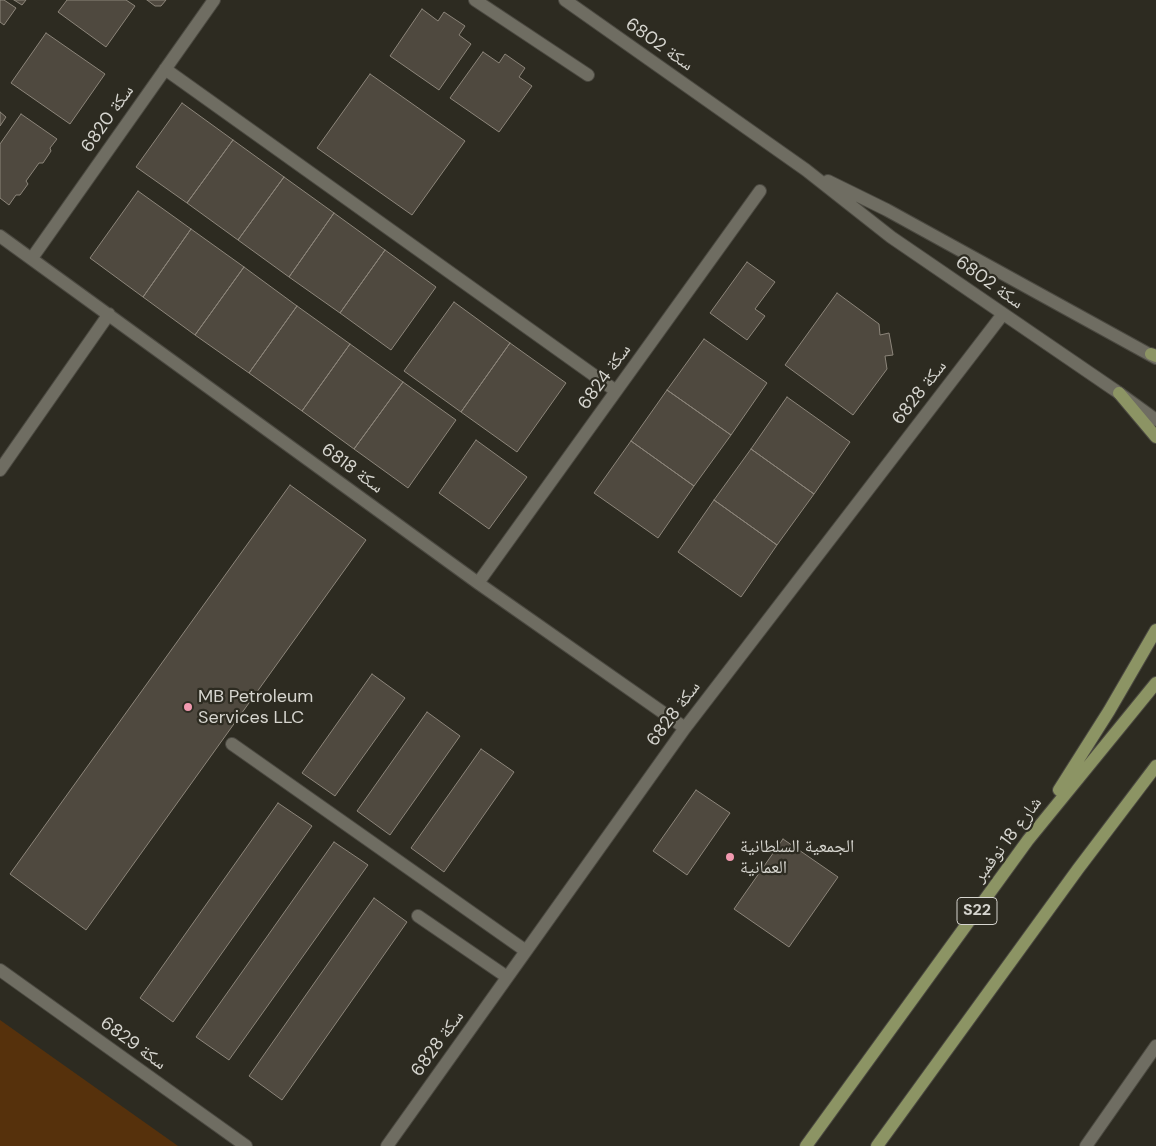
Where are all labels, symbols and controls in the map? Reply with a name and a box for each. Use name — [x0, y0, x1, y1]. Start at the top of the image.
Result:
street label: سكة 6802 — [621, 14, 697, 76]
street label: سكة 6820 — [77, 81, 139, 157]
street label: سكة 6802 — [951, 252, 1027, 314]
street label: سكة 6824 — [574, 340, 636, 414]
street label: سكة 6828 — [888, 356, 952, 430]
street label: سكة 6818 — [317, 439, 387, 499]
street label: سكة 6828 — [643, 677, 705, 751]
place label: MB Petroleum Services LLC — [198, 686, 313, 729]
marker: MB Petroleum Services LLC — [182, 701, 194, 713]
street label: شارع 18 نوفمبر — [969, 793, 1047, 887]
place label: الجمعية السلطانية العمانية — [740, 836, 854, 879]
marker: الجمعية السلطانية العمانية — [724, 851, 736, 863]
road number: S22 — [957, 898, 997, 924]
street label: سكة 6828 — [407, 1007, 469, 1081]
street label: سكة 6829 — [96, 1013, 170, 1075]

